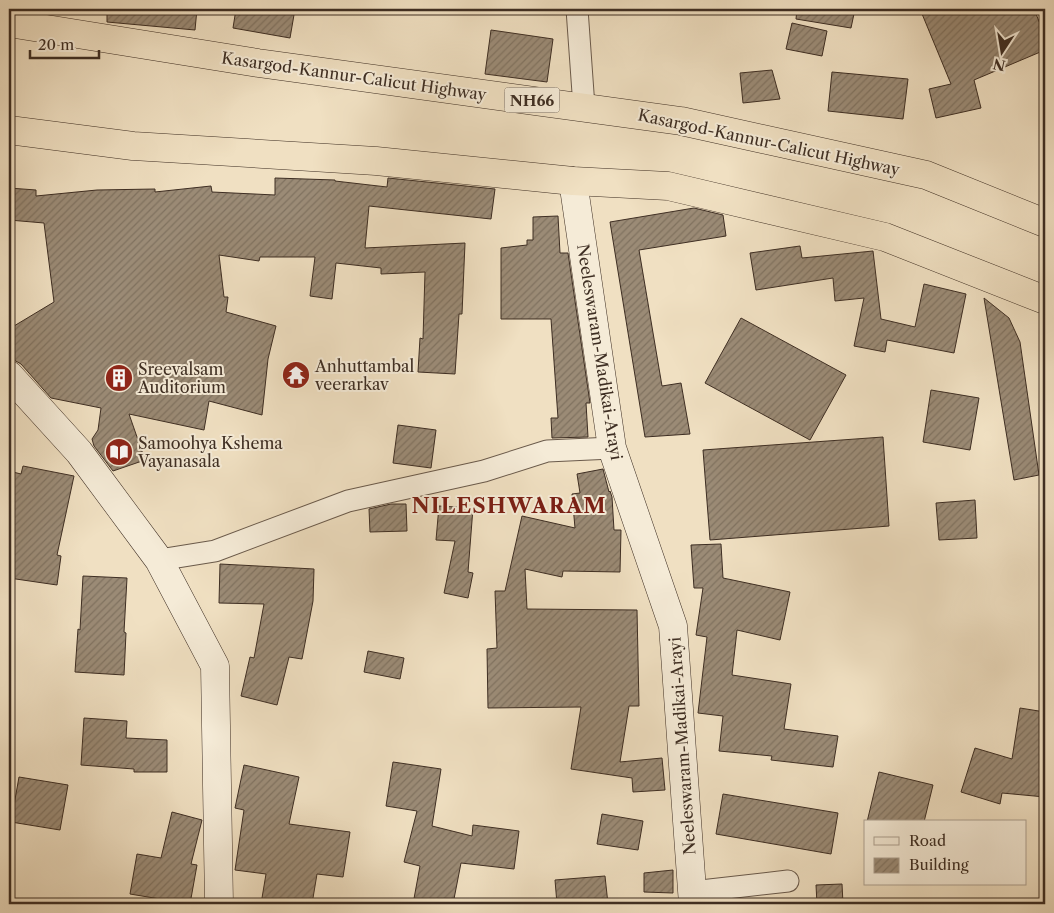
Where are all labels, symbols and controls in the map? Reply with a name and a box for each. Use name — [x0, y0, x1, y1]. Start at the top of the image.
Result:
scale bar — [30, 28, 99, 60]
north arrow — [976, 28, 1026, 78]
text: 20 m — [38, 35, 74, 54]
street label: Kasargod-Kannur-Calicut Highway — [220, 48, 489, 105]
text: N — [991, 55, 1007, 75]
road number: NH66 — [504, 88, 560, 112]
street label: Kasargod-Kannur-Calicut Highway — [636, 104, 903, 180]
street label: Neeleswaram-Madikai-Arayi — [573, 243, 627, 462]
place label: Anhuttambal veerarkav — [314, 356, 414, 394]
place label: Sreevalsam Auditorium — [137, 359, 226, 397]
temple icon: Anhuttambal veerarkav — [281, 360, 311, 390]
building icon: Sreevalsam Auditorium — [104, 363, 134, 393]
place label: Samoohya Kshema Vayanasala — [137, 433, 283, 471]
library icon: Samoohya Kshema Vayanasala — [104, 437, 134, 467]
district label: NILESHWARAM — [412, 493, 606, 518]
street label: Neeleswaram-Madikai-Arayi — [664, 636, 700, 856]
legend — [864, 820, 1026, 886]
text: Road — [909, 831, 946, 850]
text: Building — [909, 855, 969, 874]

